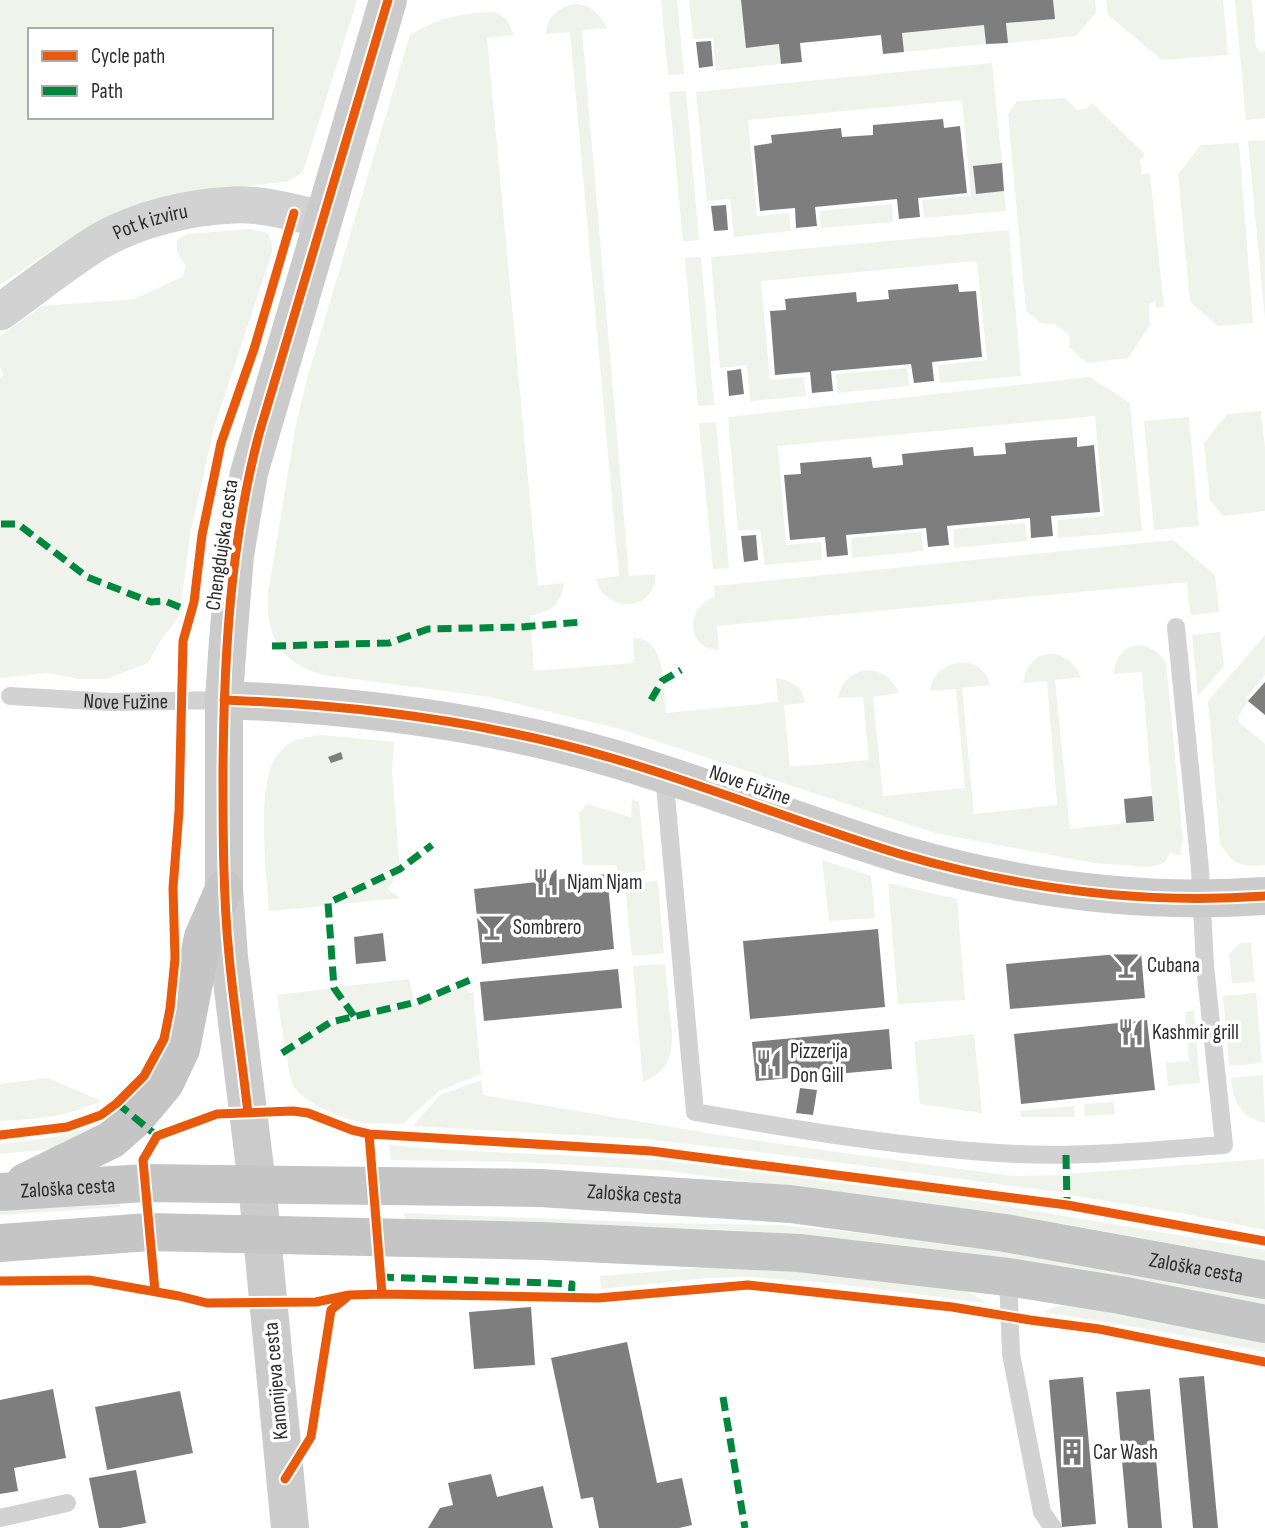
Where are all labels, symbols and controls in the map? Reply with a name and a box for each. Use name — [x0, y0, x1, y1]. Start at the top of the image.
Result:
legend — [28, 28, 273, 119]
text: Cycle path — [91, 44, 165, 69]
text: Path — [91, 79, 123, 104]
street label: Pot k izviru — [109, 198, 190, 245]
street label: Chengdujska cesta — [200, 478, 244, 612]
street label: Nove Fužine — [83, 688, 168, 715]
street label: Nove Fužine — [706, 759, 794, 811]
restaurant icon: Njam Njam — [531, 867, 561, 897]
place label: Njam Njam — [567, 870, 642, 895]
bar icon: Sombrero — [477, 912, 507, 942]
place label: Sombrero — [513, 915, 581, 940]
bar icon: Cubana — [1111, 950, 1141, 980]
place label: Cubana — [1147, 953, 1200, 978]
restaurant icon: Kashmir grill — [1116, 1017, 1146, 1047]
place label: Kashmir grill — [1152, 1020, 1239, 1045]
place label: Pizzerija Don Gill — [790, 1039, 848, 1088]
restaurant icon: Pizzerija Don Gill — [754, 1048, 784, 1078]
street label: Zaloška cesta — [20, 1172, 116, 1203]
street label: Zaloška cesta — [586, 1179, 683, 1210]
street label: Zaloška cesta — [1147, 1247, 1245, 1288]
street label: Kanonijeva cesta — [258, 1321, 294, 1441]
building icon: Car Wash — [1057, 1437, 1087, 1467]
place label: Car Wash — [1093, 1440, 1158, 1465]

